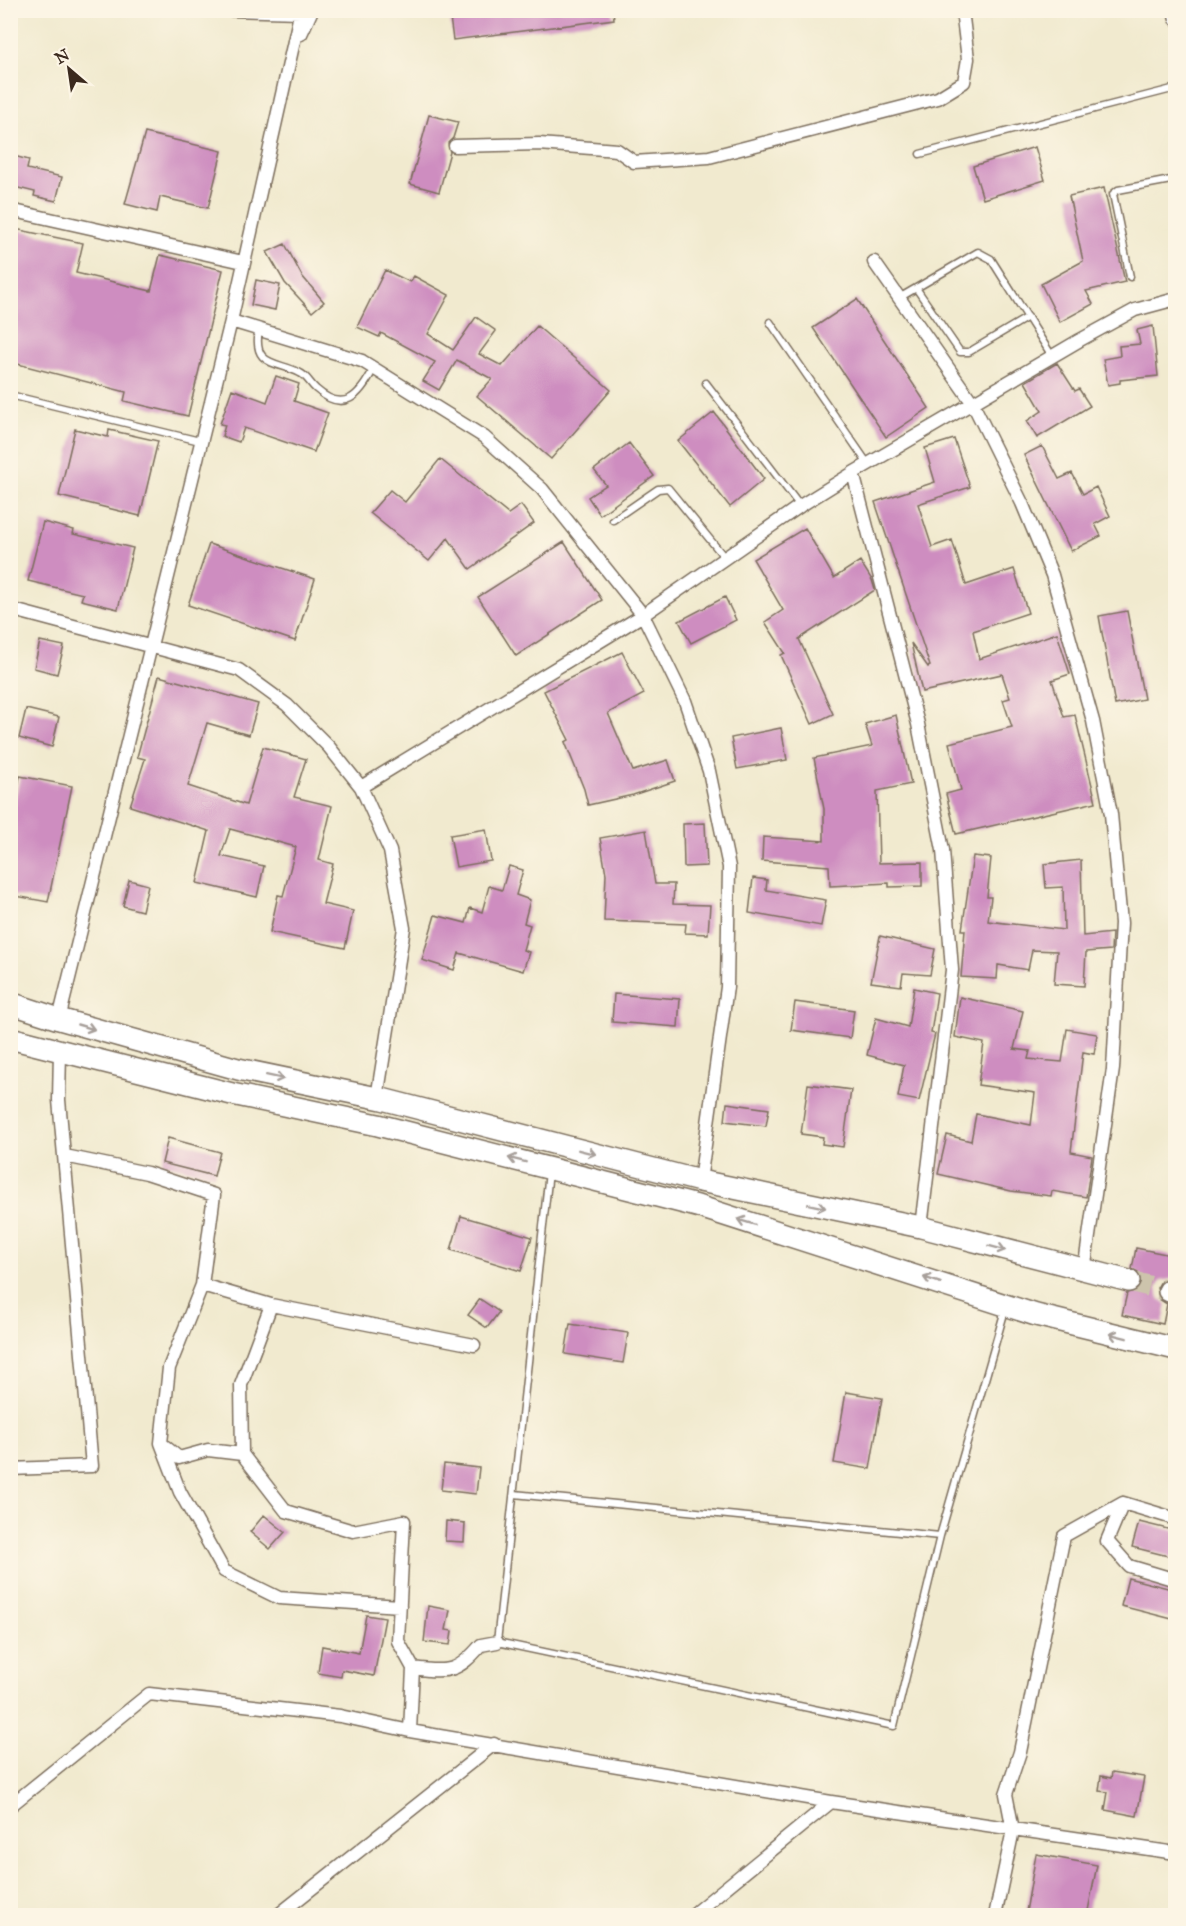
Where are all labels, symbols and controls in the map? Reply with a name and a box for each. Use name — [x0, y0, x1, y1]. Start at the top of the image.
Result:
north arrow — [39, 39, 99, 99]
text: N — [51, 45, 73, 68]
one-way arrow — [76, 1021, 95, 1033]
one-way arrow — [265, 1071, 284, 1083]
one-way arrow — [577, 1146, 596, 1158]
one-way arrow — [508, 1154, 527, 1166]
one-way arrow — [807, 1201, 827, 1212]
one-way arrow — [737, 1215, 756, 1226]
one-way arrow — [988, 1243, 1007, 1254]
one-way arrow — [923, 1274, 942, 1285]
one-way arrow — [1109, 1329, 1128, 1341]

